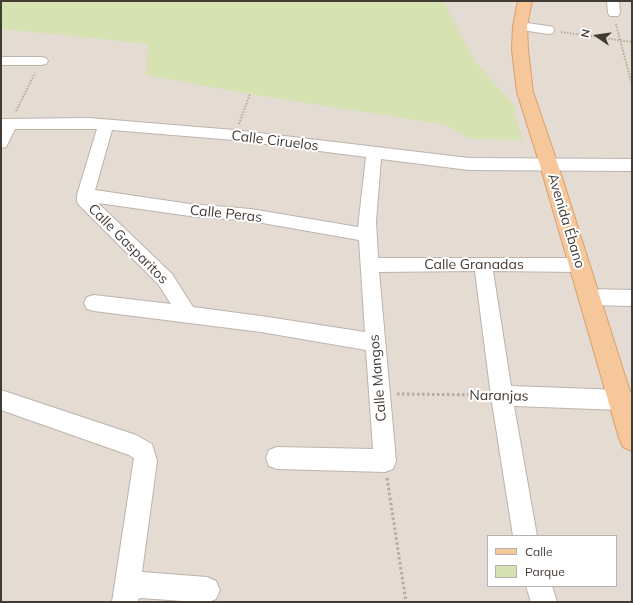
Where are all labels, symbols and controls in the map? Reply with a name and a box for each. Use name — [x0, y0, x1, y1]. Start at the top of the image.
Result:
north arrow — [577, 16, 617, 56]
text: N — [578, 28, 593, 39]
street label: Calle Ciruelos — [230, 127, 320, 155]
street label: Avenida Ébano — [544, 172, 588, 270]
street label: Calle Gasparitos — [84, 200, 172, 288]
street label: Calle Peras — [189, 202, 263, 226]
street label: Calle Granadas — [424, 257, 524, 273]
street label: Calle Mangos — [366, 334, 390, 422]
street label: Naranjas — [469, 387, 529, 405]
legend — [487, 535, 617, 587]
text: Calle — [525, 544, 552, 559]
text: Parque — [525, 564, 565, 579]

